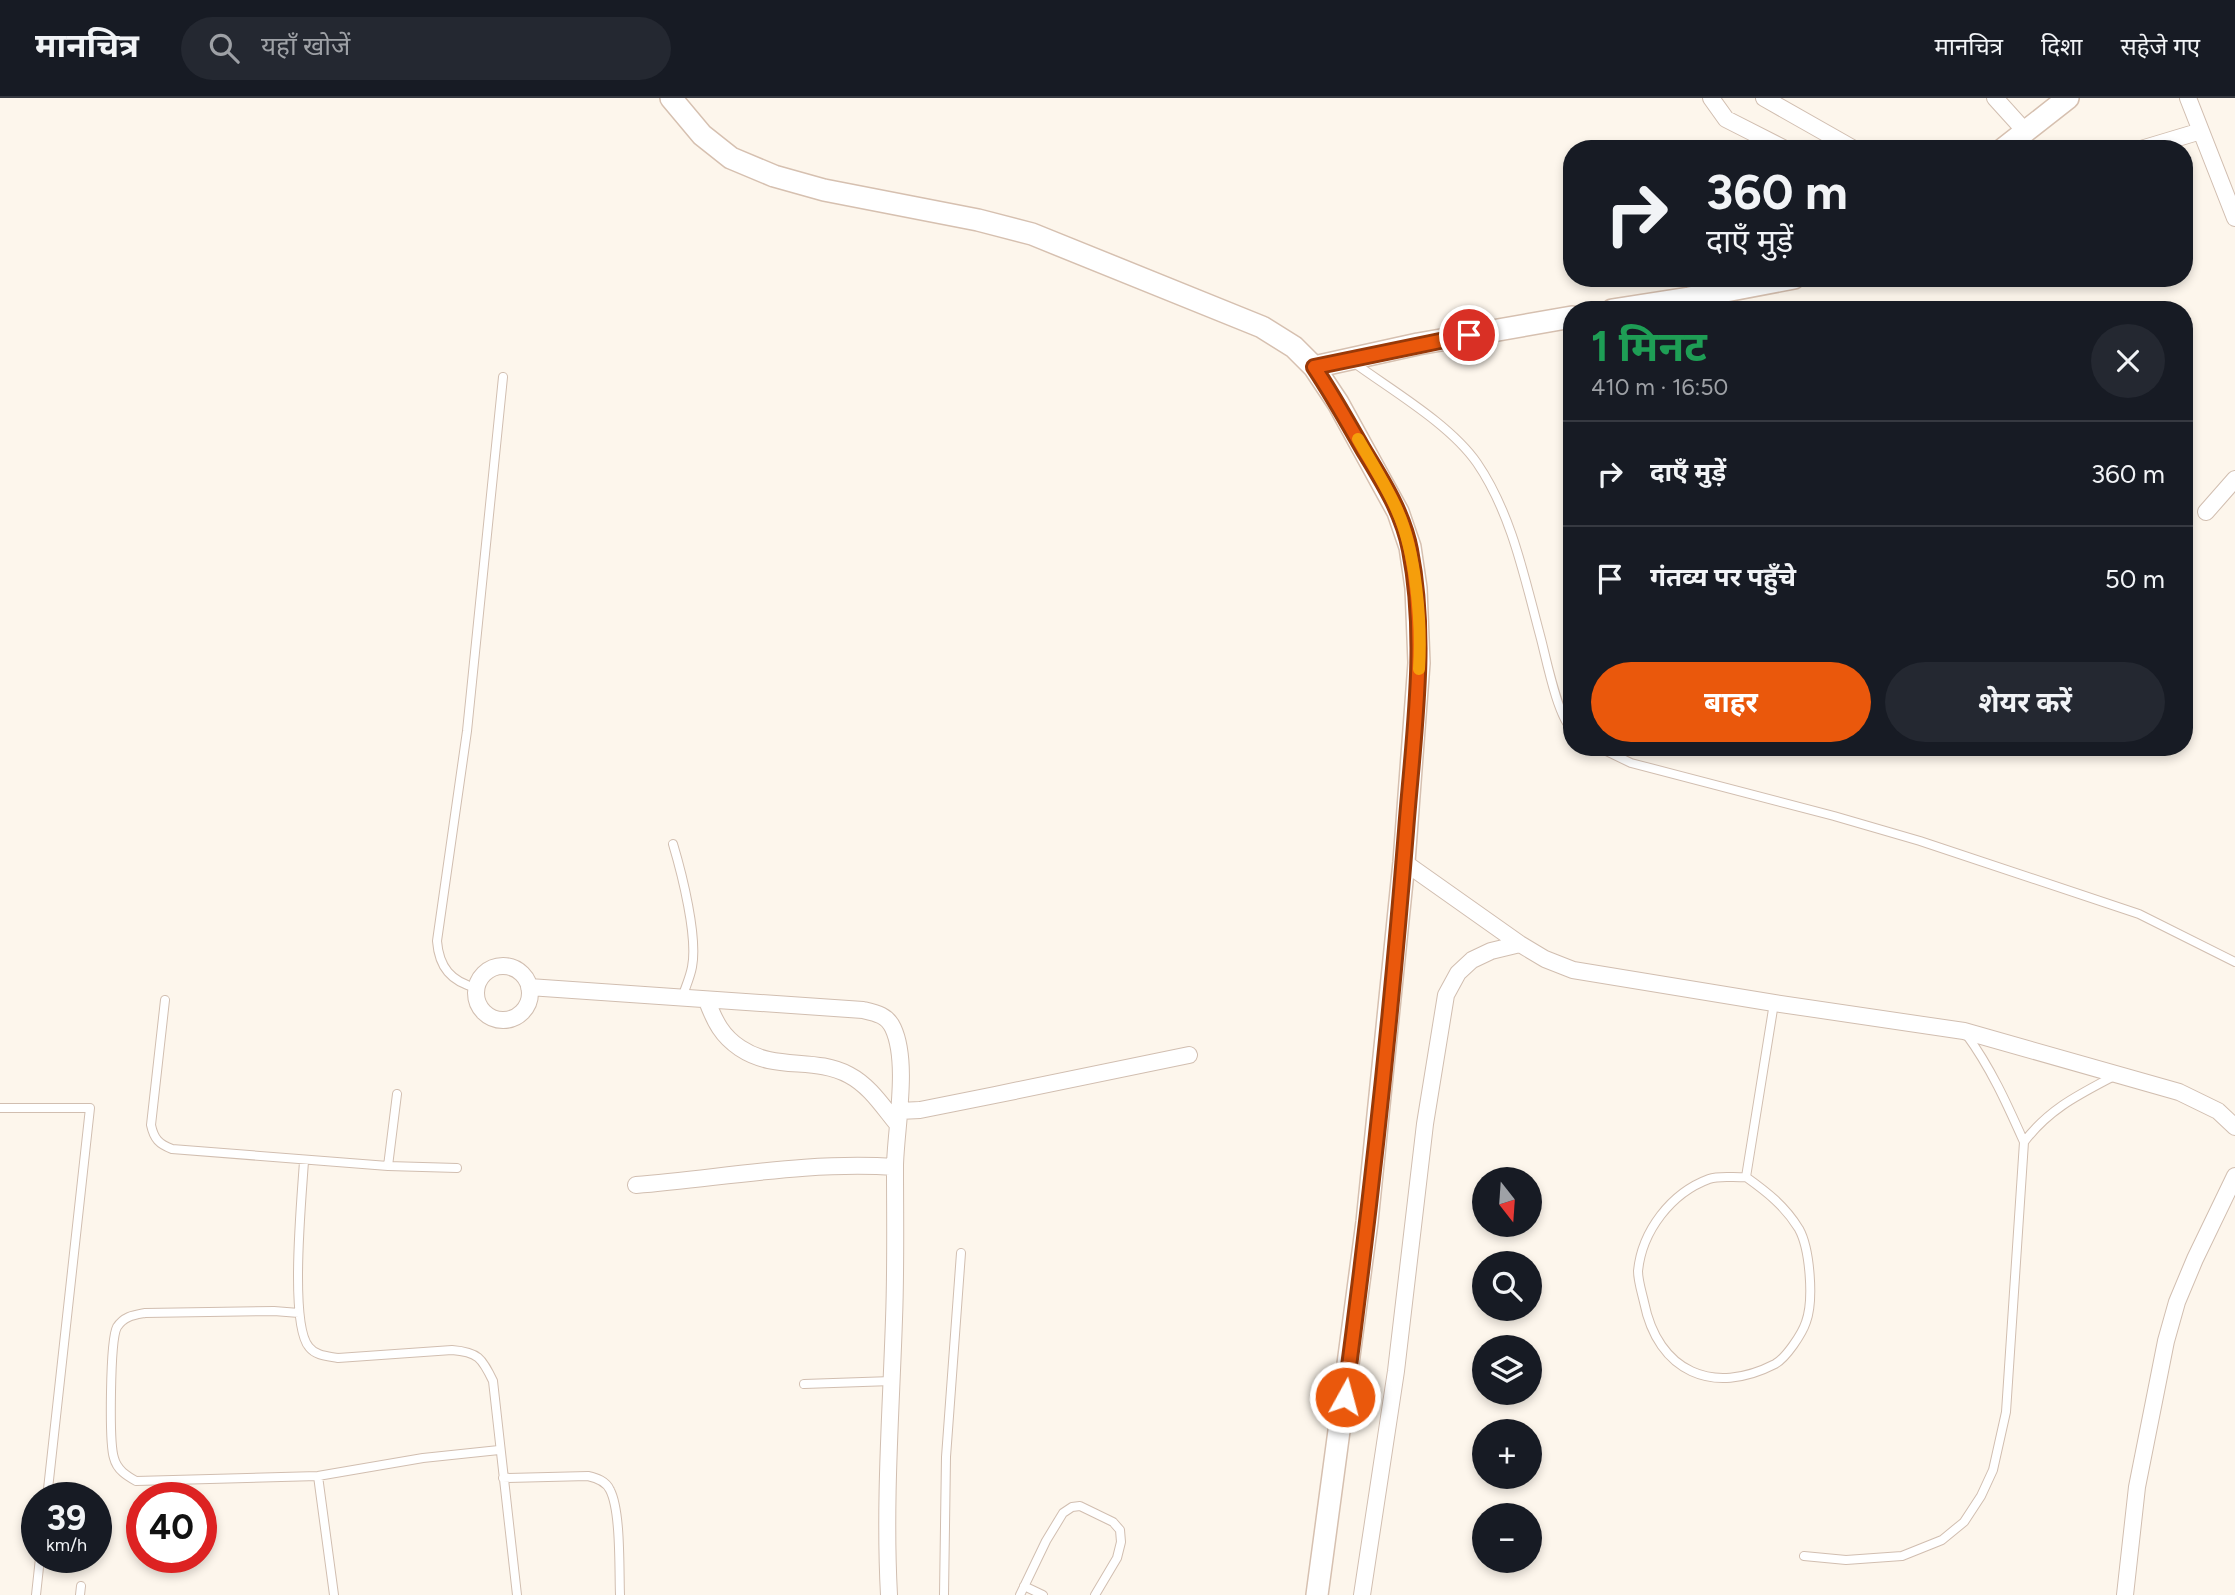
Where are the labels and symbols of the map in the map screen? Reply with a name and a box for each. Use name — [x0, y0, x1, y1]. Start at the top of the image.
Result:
pin — [1439, 305, 1499, 365]
north arrow — [1472, 1167, 1542, 1237]
position arrow — [1308, 1360, 1382, 1434]
speed limit sign: 40 — [126, 1482, 217, 1573]

